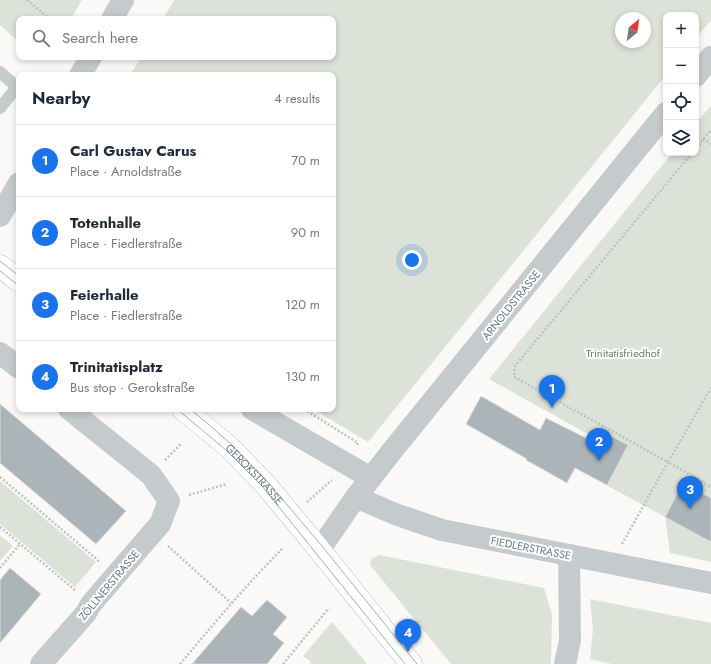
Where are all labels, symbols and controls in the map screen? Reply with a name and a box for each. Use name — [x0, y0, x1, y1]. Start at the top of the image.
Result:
north arrow — [615, 12, 651, 48]
map controls — [663, 12, 699, 156]
button: + — [663, 12, 699, 48]
search box — [16, 16, 336, 60]
icon: search — [30, 27, 52, 49]
text: Search here — [62, 27, 138, 49]
button: − — [663, 48, 699, 84]
button: locate — [663, 84, 699, 120]
text: Nearby — [32, 86, 90, 110]
text: 4 results — [274, 89, 320, 108]
button: layers — [663, 120, 699, 156]
text: Carl Gustav Carus — [70, 140, 196, 162]
text: 1 — [42, 151, 48, 170]
text: 70 m — [291, 151, 320, 170]
text: Place · Arnoldstraße — [70, 162, 181, 181]
text: Totenhalle — [70, 212, 141, 234]
text: 2 — [41, 223, 49, 242]
text: 90 m — [291, 223, 320, 242]
text: Place · Fiedlerstraße — [70, 234, 182, 253]
your location — [402, 250, 422, 270]
street label: ARNOLDSTRASSE — [478, 267, 544, 343]
text: Feierhalle — [70, 284, 139, 306]
text: 3 — [41, 295, 49, 314]
text: 120 m — [285, 295, 320, 314]
text: Place · Fiedlerstraße — [70, 306, 182, 325]
park label: Trinitatisfriedhof — [586, 345, 661, 361]
text: Trinitatisplatz — [70, 356, 163, 378]
text: 4 — [40, 367, 50, 386]
text: 130 m — [285, 367, 320, 386]
pin: 1 — [539, 375, 565, 408]
text: Bus stop · Gerokstraße — [70, 378, 195, 397]
pin: 2 — [586, 428, 612, 461]
street label: GEROKSTRASSE — [222, 440, 287, 508]
pin: 3 — [677, 476, 703, 509]
street label: FIEDLERSTRASSE — [489, 532, 573, 564]
street label: ZÖLLNERSTRASSE — [75, 546, 143, 624]
pin: 4 — [395, 619, 421, 652]

